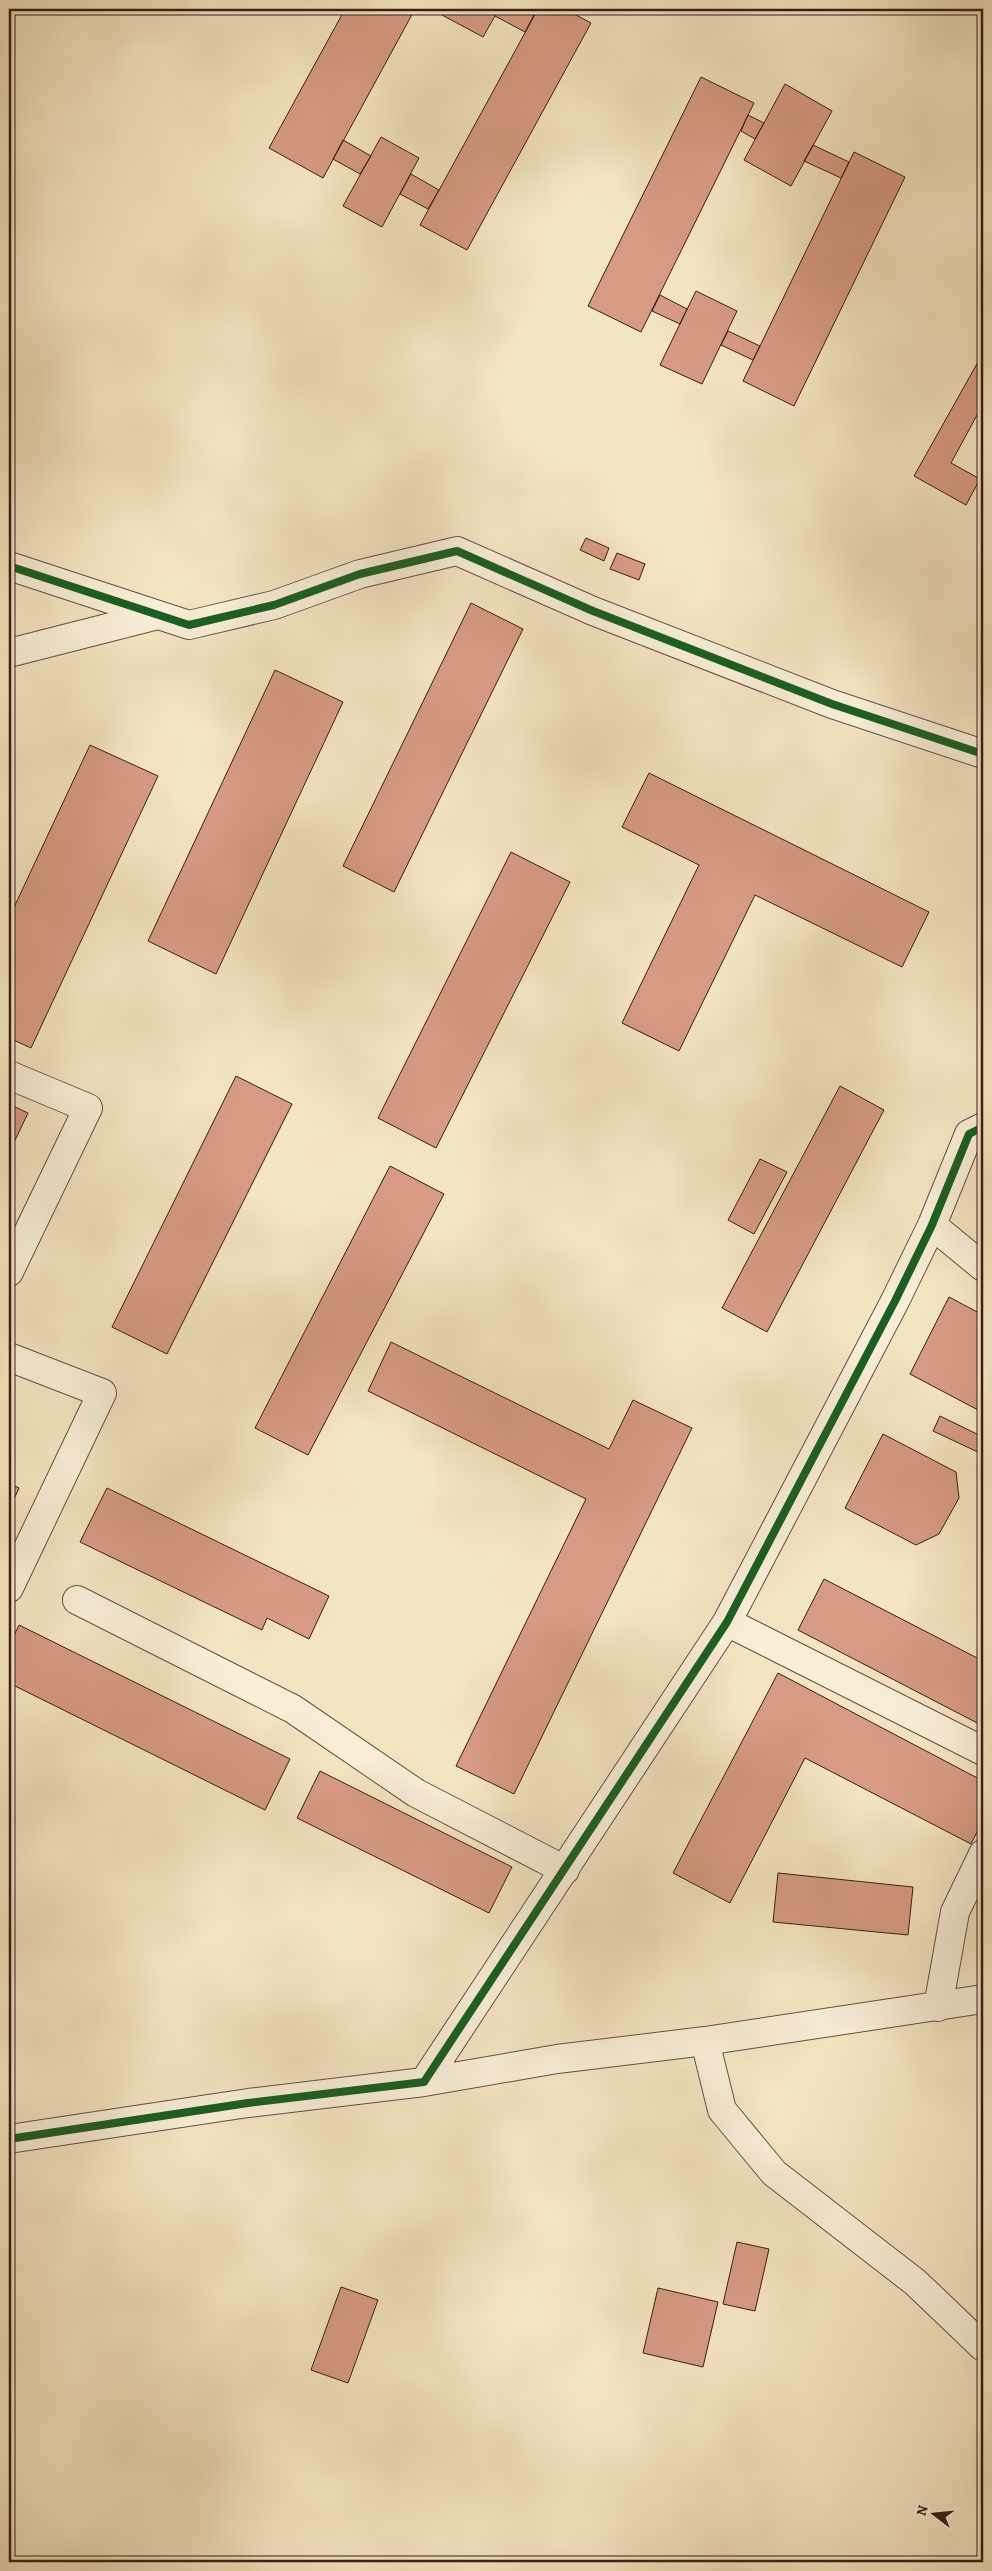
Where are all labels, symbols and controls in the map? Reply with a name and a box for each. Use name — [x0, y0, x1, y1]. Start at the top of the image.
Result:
north arrow — [910, 2488, 960, 2538]
text: N — [911, 2503, 933, 2518]

